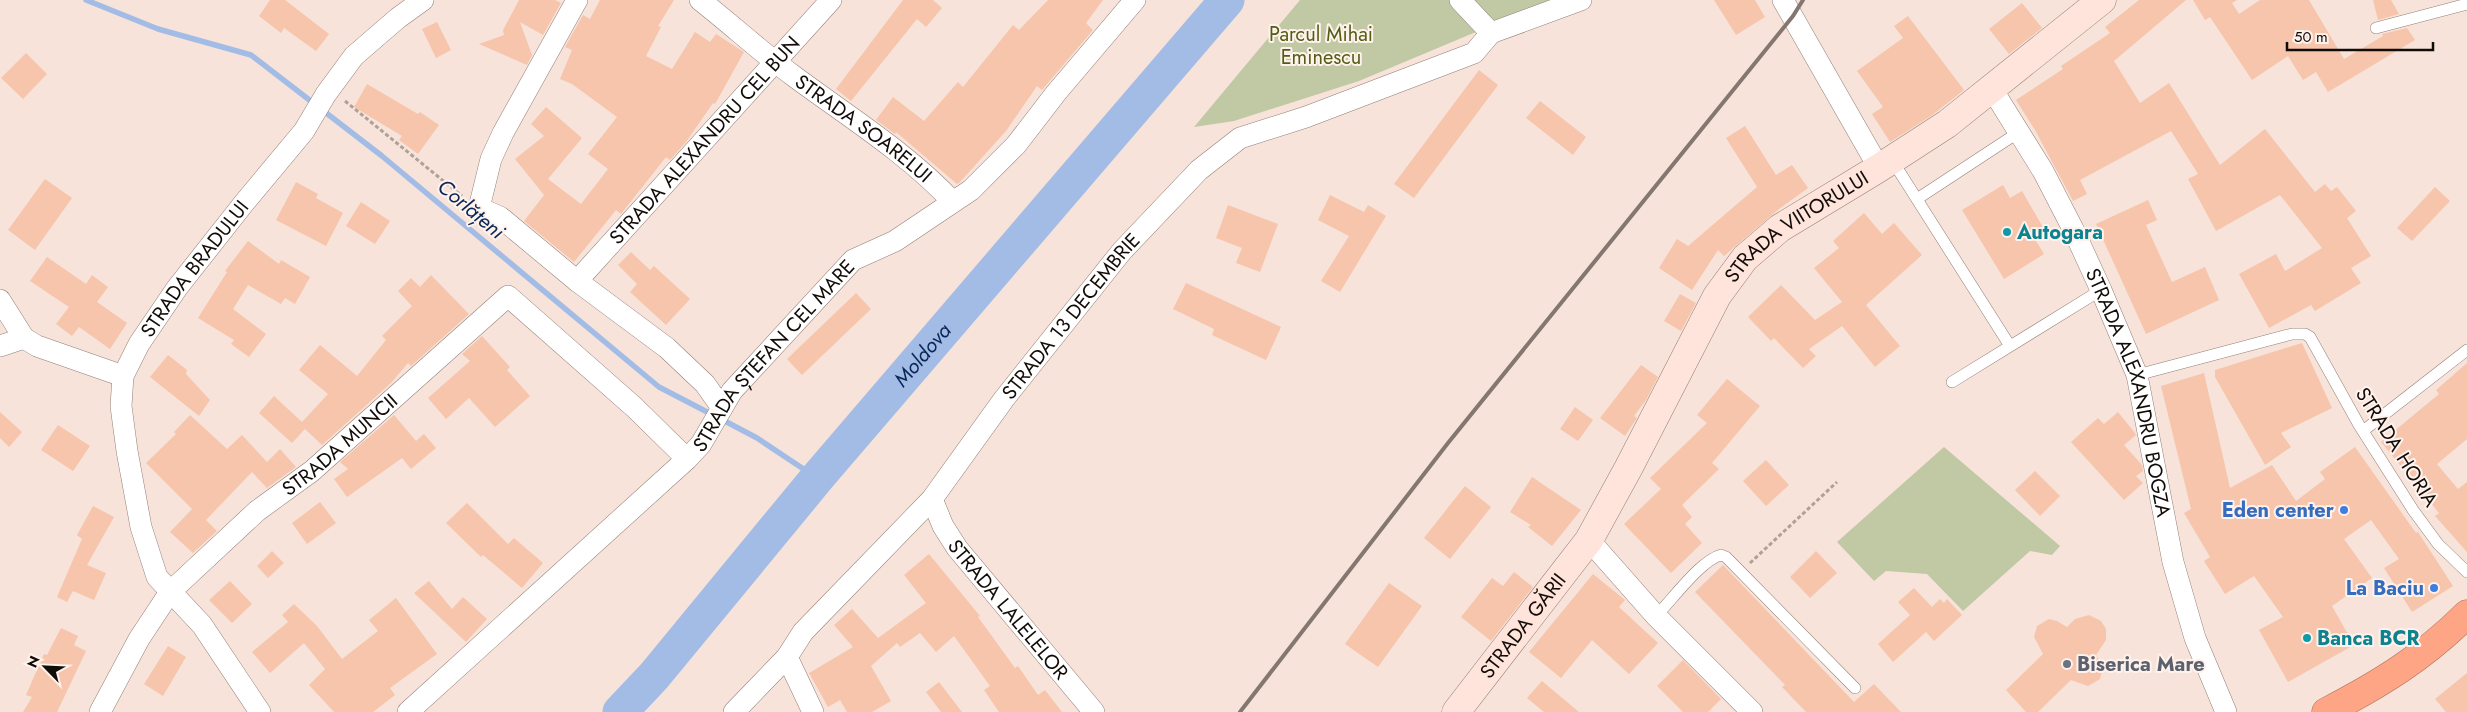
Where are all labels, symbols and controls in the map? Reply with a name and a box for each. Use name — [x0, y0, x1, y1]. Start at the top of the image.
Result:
park label: Parcul Mihai Eminescu — [1269, 20, 1373, 72]
scale bar — [2287, 20, 2433, 52]
text: 50 m — [2294, 26, 2328, 48]
street label: STRADA ALEXANDRU CEL BUN — [603, 30, 807, 251]
street label: STRADA SOARELUI — [789, 68, 938, 190]
street label: STRADA VIITORULUI — [1718, 164, 1874, 289]
water label: Corlățeni — [431, 172, 512, 247]
street label: STRADA BRADULUI — [134, 194, 256, 343]
place label: Autogara — [2016, 218, 2103, 247]
marker: Autogara — [2001, 226, 2013, 238]
street label: STRADA 13 DECEMBRIE — [995, 227, 1147, 406]
street label: STRADA ȘTEFAN CEL MARE — [686, 253, 862, 459]
street label: STRADA ALEXANDRU BOGZA — [2078, 264, 2178, 520]
water label: Moldova — [887, 316, 959, 393]
street label: STRADA HORIA — [2348, 382, 2445, 513]
street label: STRADA MUNCII — [276, 387, 404, 503]
place label: Eden center — [2222, 496, 2335, 525]
marker: Eden center — [2338, 504, 2350, 516]
street label: STRADA LALELELOR — [940, 534, 1075, 686]
street label: STRADA GĂRII — [1473, 567, 1573, 685]
place label: La Baciu — [2346, 574, 2424, 603]
marker: La Baciu — [2428, 582, 2440, 594]
place label: Banca BCR — [2317, 624, 2420, 653]
marker: Banca BCR — [2301, 632, 2313, 644]
north arrow — [20, 642, 70, 692]
place label: Biserica Mare — [2077, 650, 2205, 679]
text: N — [22, 653, 45, 671]
marker: Biserica Mare — [2061, 658, 2073, 670]

